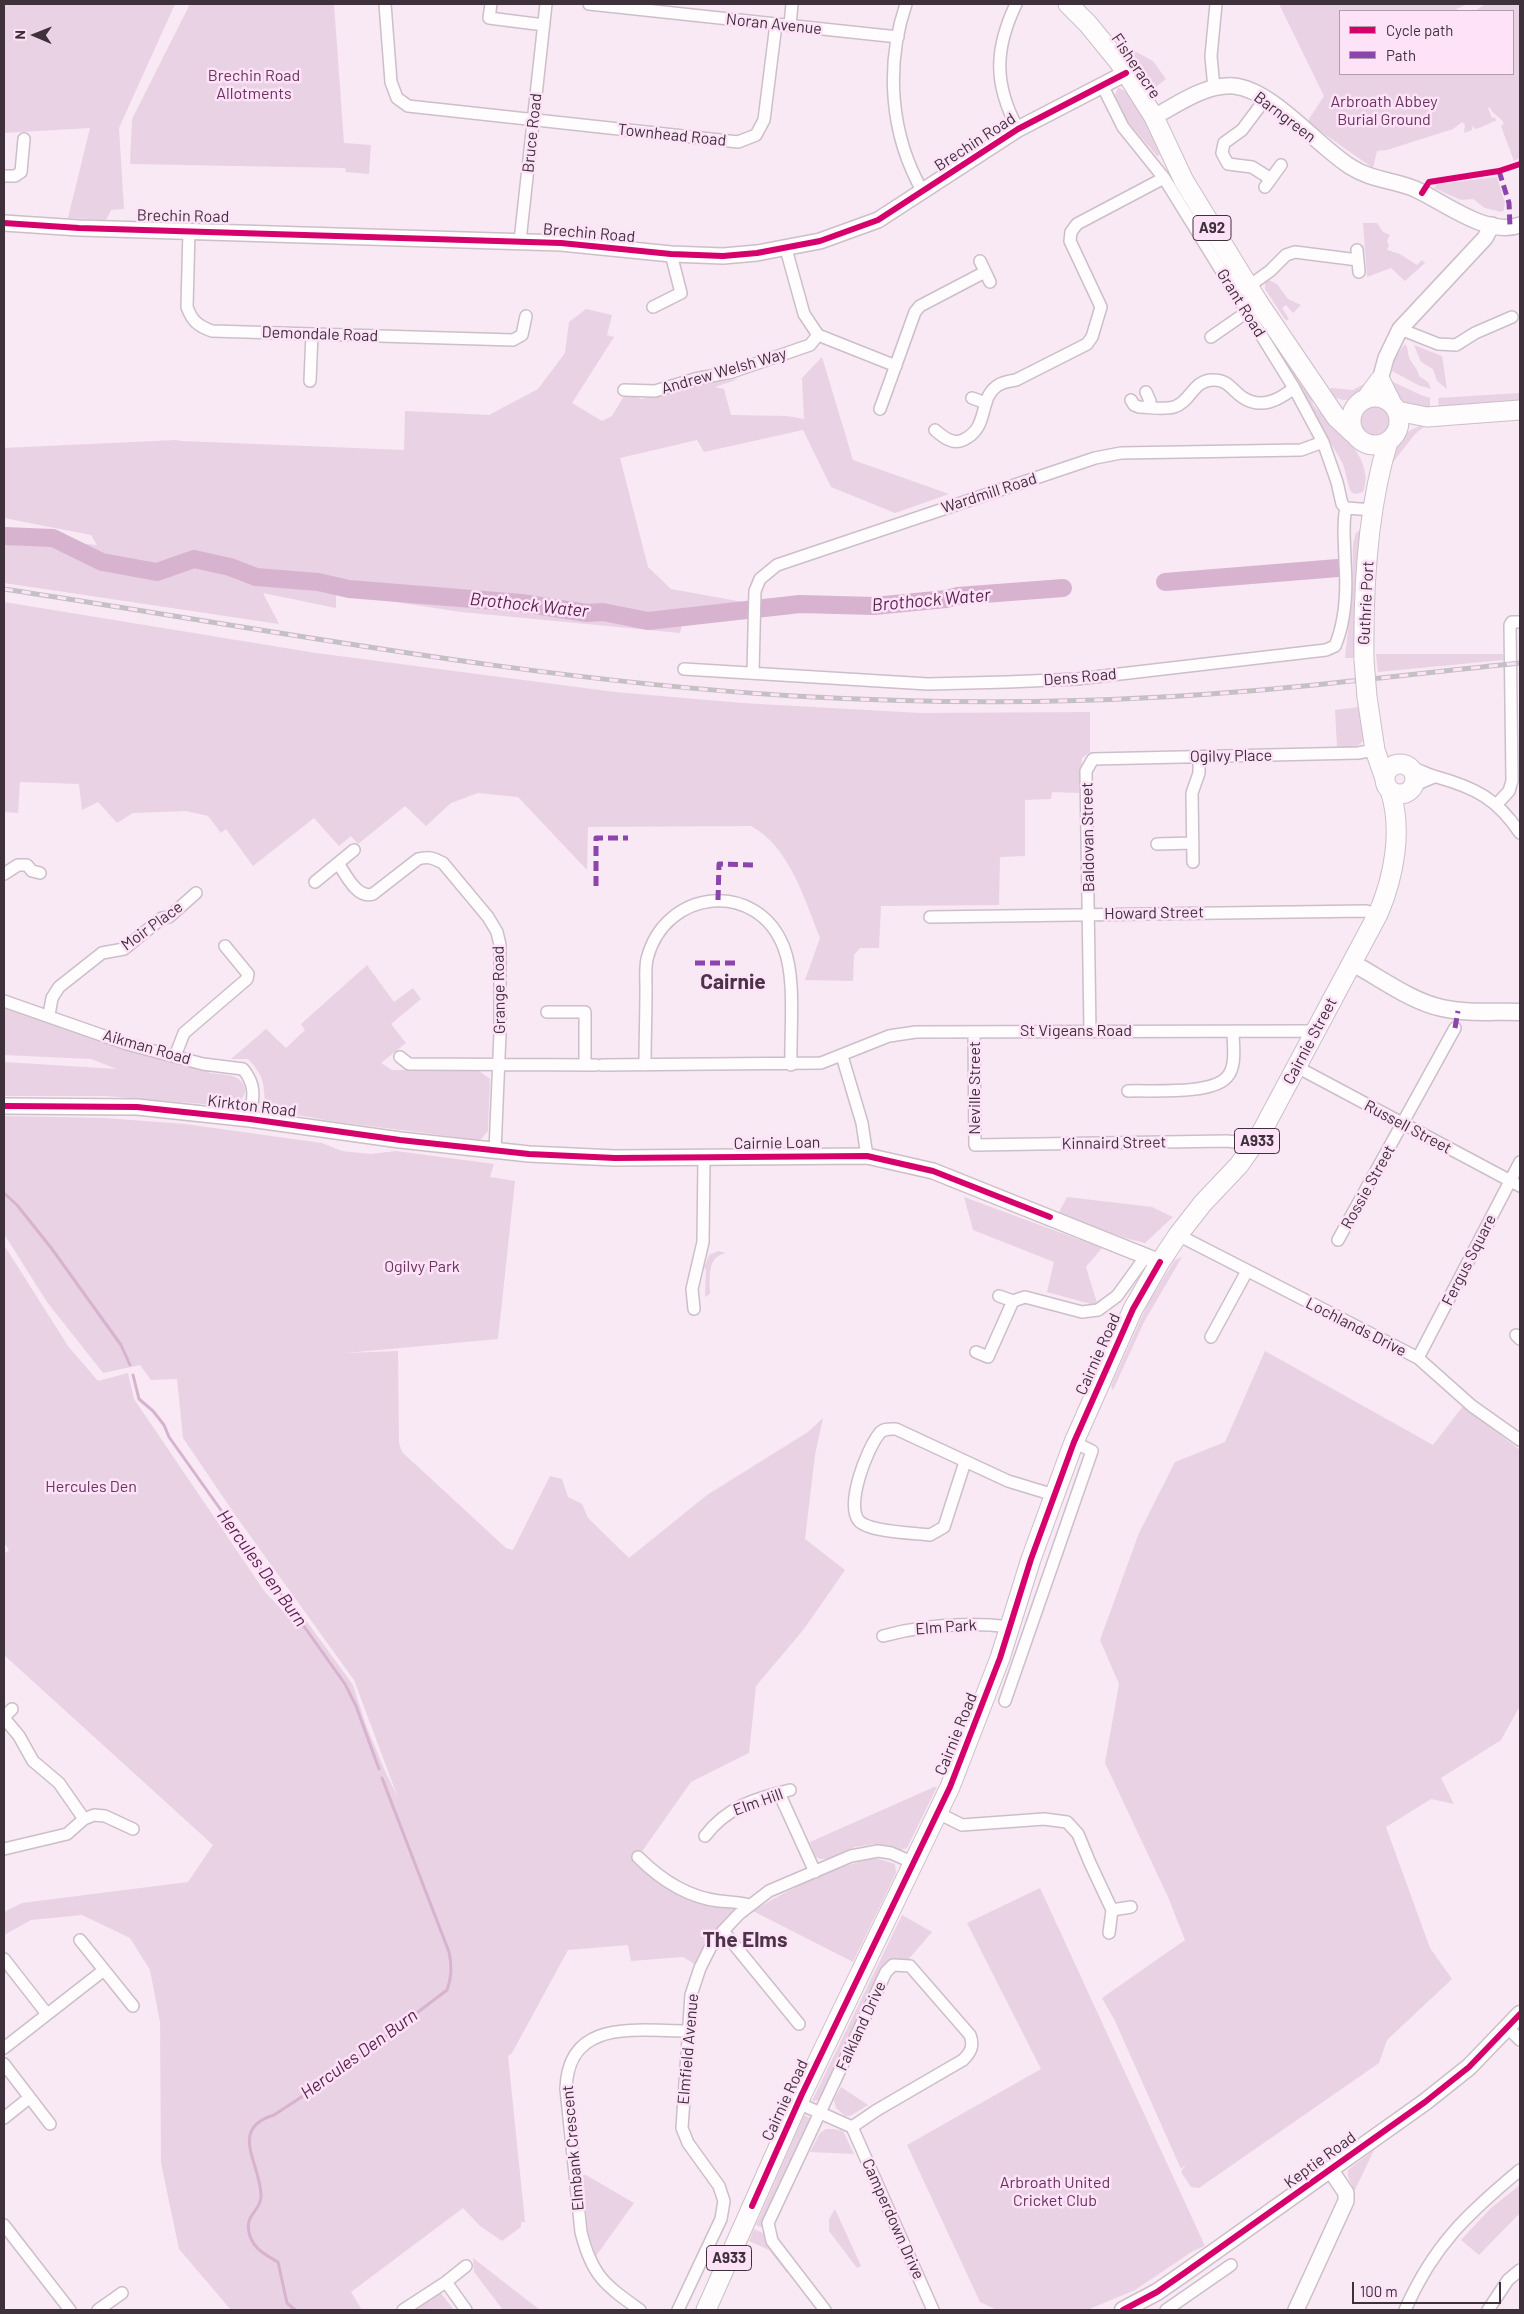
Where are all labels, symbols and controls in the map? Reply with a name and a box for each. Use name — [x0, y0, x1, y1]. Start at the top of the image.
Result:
street label: Noran Avenue — [725, 9, 823, 39]
north arrow — [10, 10, 60, 60]
legend — [1339, 10, 1514, 75]
text: Cycle path — [1386, 21, 1453, 39]
text: N — [11, 30, 28, 40]
street label: Fisheracre — [1107, 30, 1165, 102]
text: Path — [1386, 46, 1416, 64]
park label: Brechin Road Allotments — [208, 66, 300, 104]
street label: Barngreen — [1250, 88, 1320, 146]
street label: Bruce Road — [518, 92, 546, 174]
park label: Arbroath Abbey Burial Ground — [1330, 92, 1438, 130]
street label: Brechin Road — [931, 109, 1019, 175]
street label: Townhead Road — [617, 120, 727, 150]
street label: Brechin Road — [137, 206, 229, 226]
road number: A92 — [1193, 216, 1231, 240]
street label: Brechin Road — [542, 219, 636, 247]
street label: Grant Road — [1213, 265, 1269, 341]
street label: Demondale Road — [261, 322, 379, 346]
street label: Andrew Welsh Way — [659, 344, 789, 398]
street label: Wardmill Road — [939, 469, 1039, 517]
street label: Guthrie Port — [1354, 560, 1378, 646]
water label: Brothock Water — [871, 584, 991, 616]
water label: Brothock Water — [469, 588, 589, 622]
street label: Dens Road — [1043, 664, 1117, 690]
street label: Ogilvy Place — [1190, 746, 1272, 766]
street label: Baldovan Street — [1077, 782, 1099, 892]
street label: Moir Place — [117, 897, 187, 955]
street label: Howard Street — [1104, 903, 1204, 923]
street label: Grange Road — [489, 946, 509, 1034]
district label: Cairnie — [700, 969, 766, 995]
street label: Cairnie Street — [1279, 994, 1341, 1088]
street label: St Vigeans Road — [1020, 1021, 1132, 1041]
street label: Aikman Road — [101, 1025, 193, 1069]
street label: Neville Street — [965, 1041, 985, 1135]
street label: Kirkton Road — [207, 1091, 297, 1121]
street label: Russell Street — [1361, 1096, 1455, 1158]
road number: A933 — [1234, 1128, 1280, 1154]
street label: Kinnaird Street — [1061, 1132, 1167, 1154]
street label: Cairnie Loan — [733, 1133, 821, 1153]
street label: Rossie Street — [1337, 1142, 1399, 1232]
street label: Fergus Square — [1438, 1211, 1500, 1309]
park label: Ogilvy Park — [384, 1257, 460, 1277]
street label: Lochlands Drive — [1302, 1293, 1410, 1361]
street label: Cairnie Road — [1071, 1310, 1125, 1398]
park label: Hercules Den — [45, 1477, 137, 1497]
water label: Hercules Den Burn — [212, 1505, 312, 1631]
street label: Elm Park — [915, 1615, 977, 1639]
street label: Cairnie Road — [931, 1690, 981, 1778]
street label: Elm Hill — [730, 1784, 786, 1820]
district label: The Elms — [703, 1927, 787, 1953]
street label: Falkland Drive — [832, 1978, 890, 2074]
street label: Elmfield Avenue — [674, 1993, 702, 2105]
water label: Hercules Den Burn — [296, 2004, 422, 2104]
street label: Cairnie Road — [758, 2056, 812, 2144]
street label: Elmbank Crescent — [558, 2084, 588, 2212]
street label: Keptie Road — [1280, 2128, 1360, 2192]
street label: Camperdown Drive — [858, 2156, 928, 2282]
park label: Arbroath United Cricket Club — [1000, 2173, 1110, 2211]
road number: A933 — [706, 2246, 752, 2270]
scale bar — [1354, 2272, 1503, 2304]
text: 100 m — [1360, 2282, 1398, 2300]

